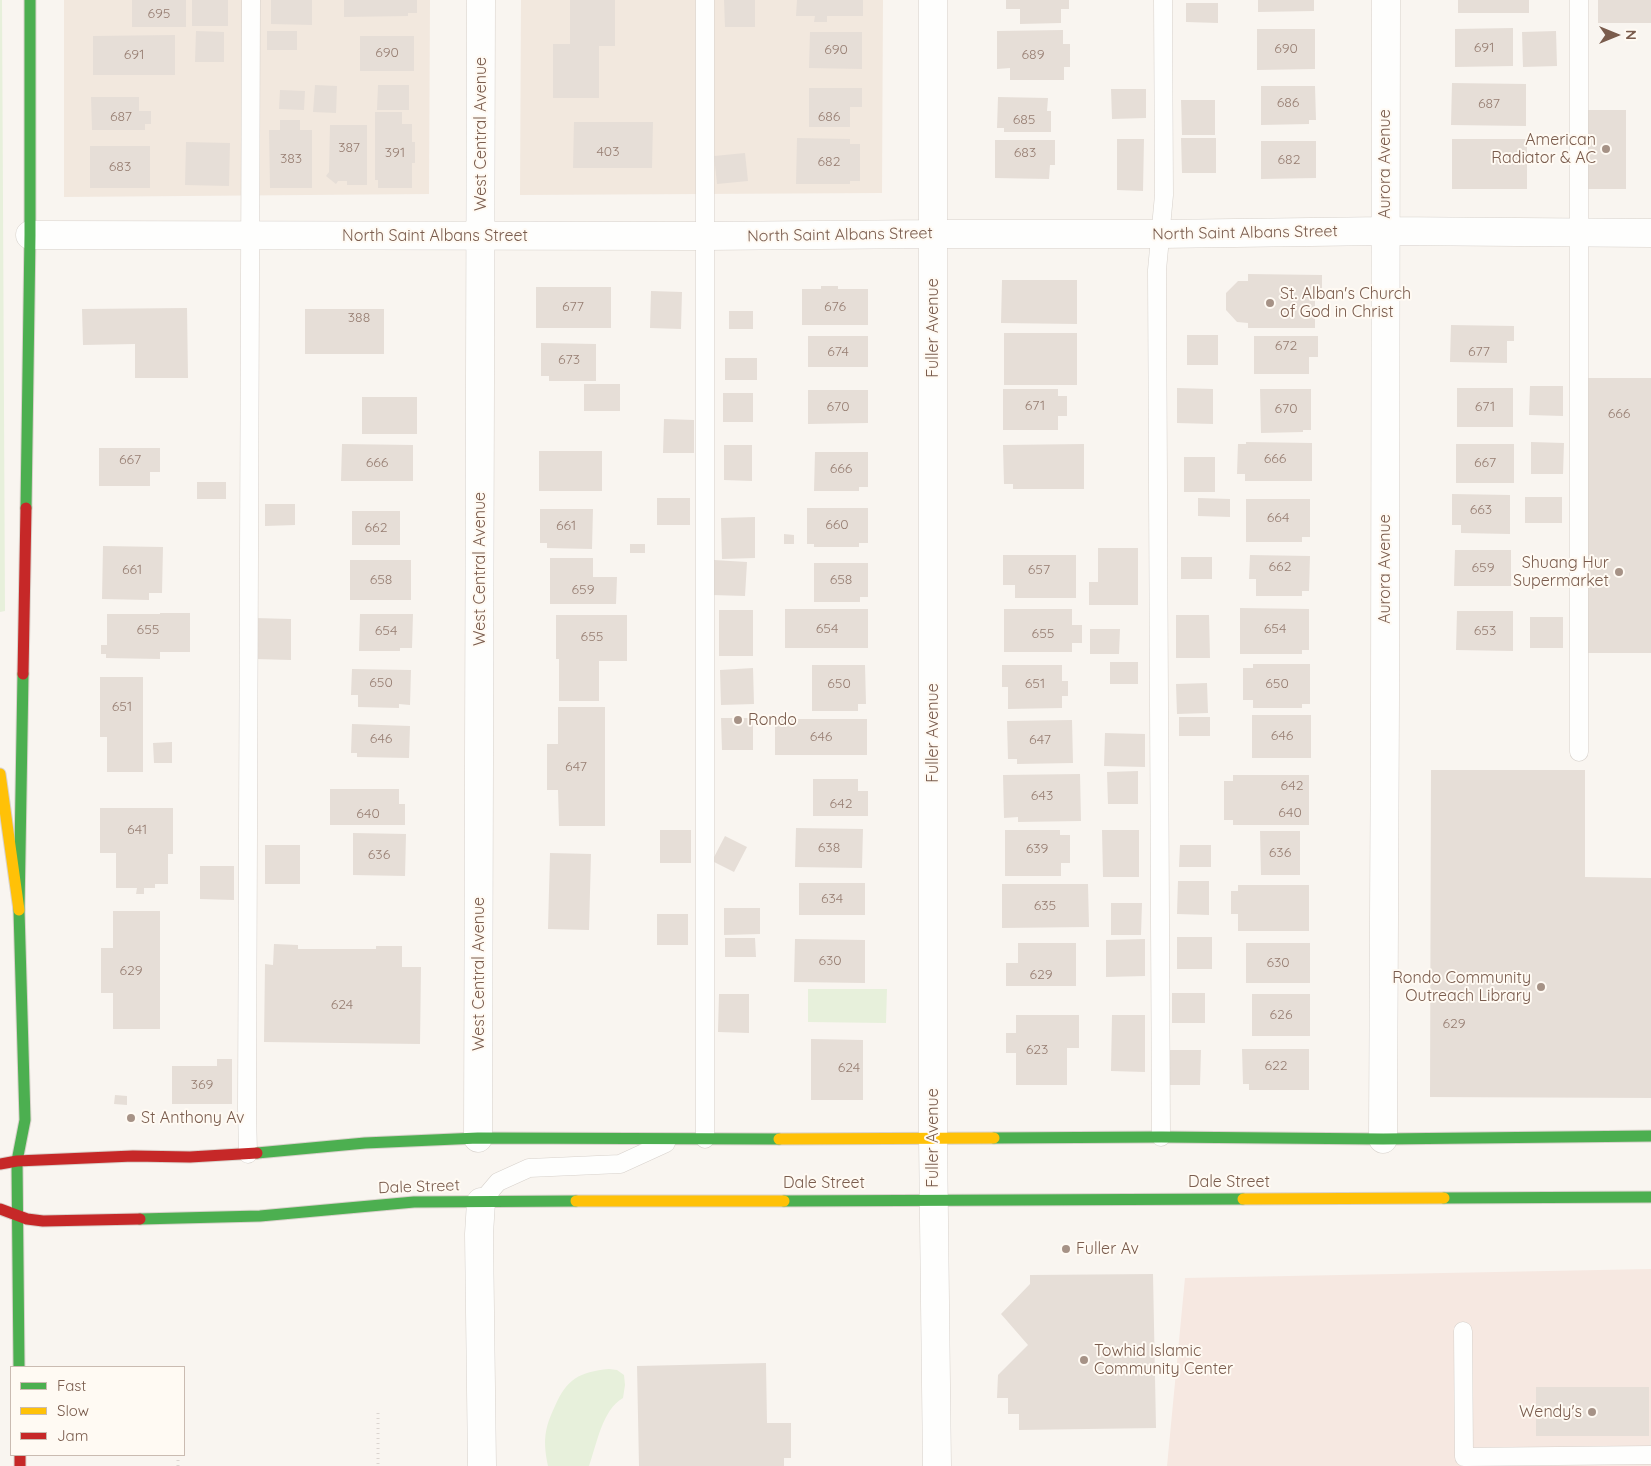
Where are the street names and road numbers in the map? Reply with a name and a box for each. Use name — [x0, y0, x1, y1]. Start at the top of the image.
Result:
street label: West Central Avenue — [471, 57, 491, 211]
street label: Aurora Avenue — [1375, 109, 1395, 219]
street label: North Saint Albans Street — [1152, 222, 1338, 244]
street label: North Saint Albans Street — [747, 224, 933, 246]
street label: North Saint Albans Street — [342, 226, 528, 246]
street label: Fuller Avenue — [923, 278, 943, 378]
street label: West Central Avenue — [470, 492, 490, 646]
street label: Aurora Avenue — [1375, 514, 1395, 624]
street label: Fuller Avenue — [923, 683, 943, 783]
street label: West Central Avenue — [469, 897, 489, 1051]
street label: Fuller Avenue — [923, 1088, 943, 1188]
street label: Dale Street — [1188, 1172, 1270, 1192]
street label: Dale Street — [783, 1173, 865, 1193]
street label: Dale Street — [378, 1176, 460, 1198]

